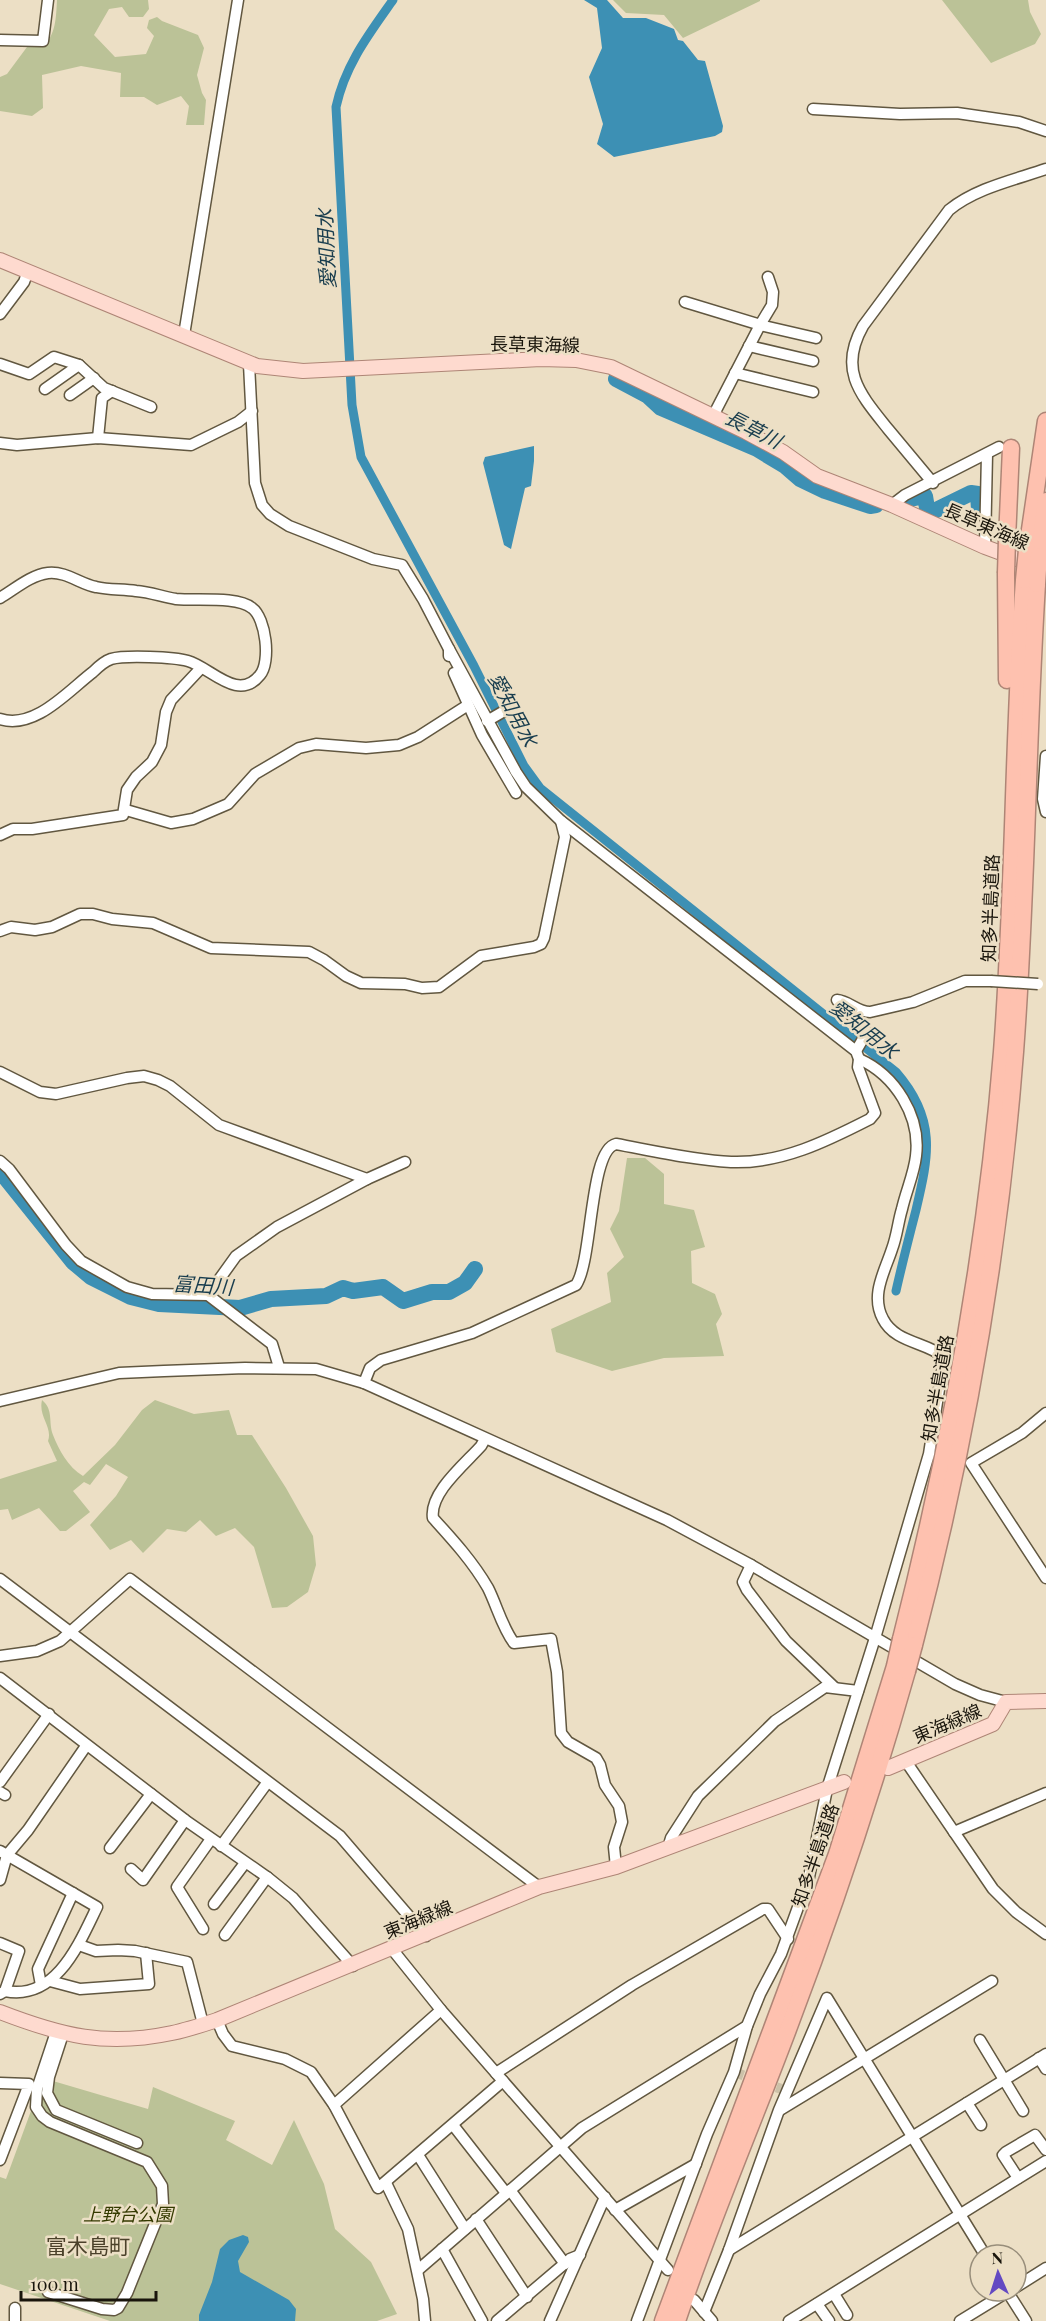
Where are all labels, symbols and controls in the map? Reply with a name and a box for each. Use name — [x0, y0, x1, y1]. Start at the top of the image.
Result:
water label: 愛知用水 — [309, 206, 341, 290]
street label: 長草東海線 — [490, 331, 580, 357]
water label: 長草川 — [721, 402, 789, 455]
street label: 長草東海線 — [941, 497, 1033, 555]
water label: 愛知用水 — [483, 667, 546, 752]
street label: 知多半島道路 — [976, 854, 1004, 962]
water label: 愛知用水 — [825, 992, 906, 1065]
water label: 富田川 — [172, 1268, 236, 1300]
street label: 知多半島道路 — [916, 1333, 958, 1443]
street label: 東海緑線 — [909, 1698, 985, 1748]
street label: 知多半島道路 — [786, 1800, 844, 1910]
street label: 東海緑線 — [380, 1894, 456, 1944]
park label: 上野台公園 — [83, 2202, 176, 2226]
district label: 富木島町 — [46, 2231, 130, 2259]
north arrow — [968, 2243, 1028, 2303]
text: N — [991, 2247, 1004, 2268]
scale bar — [21, 2264, 156, 2302]
text: 100 m — [30, 2272, 79, 2296]

